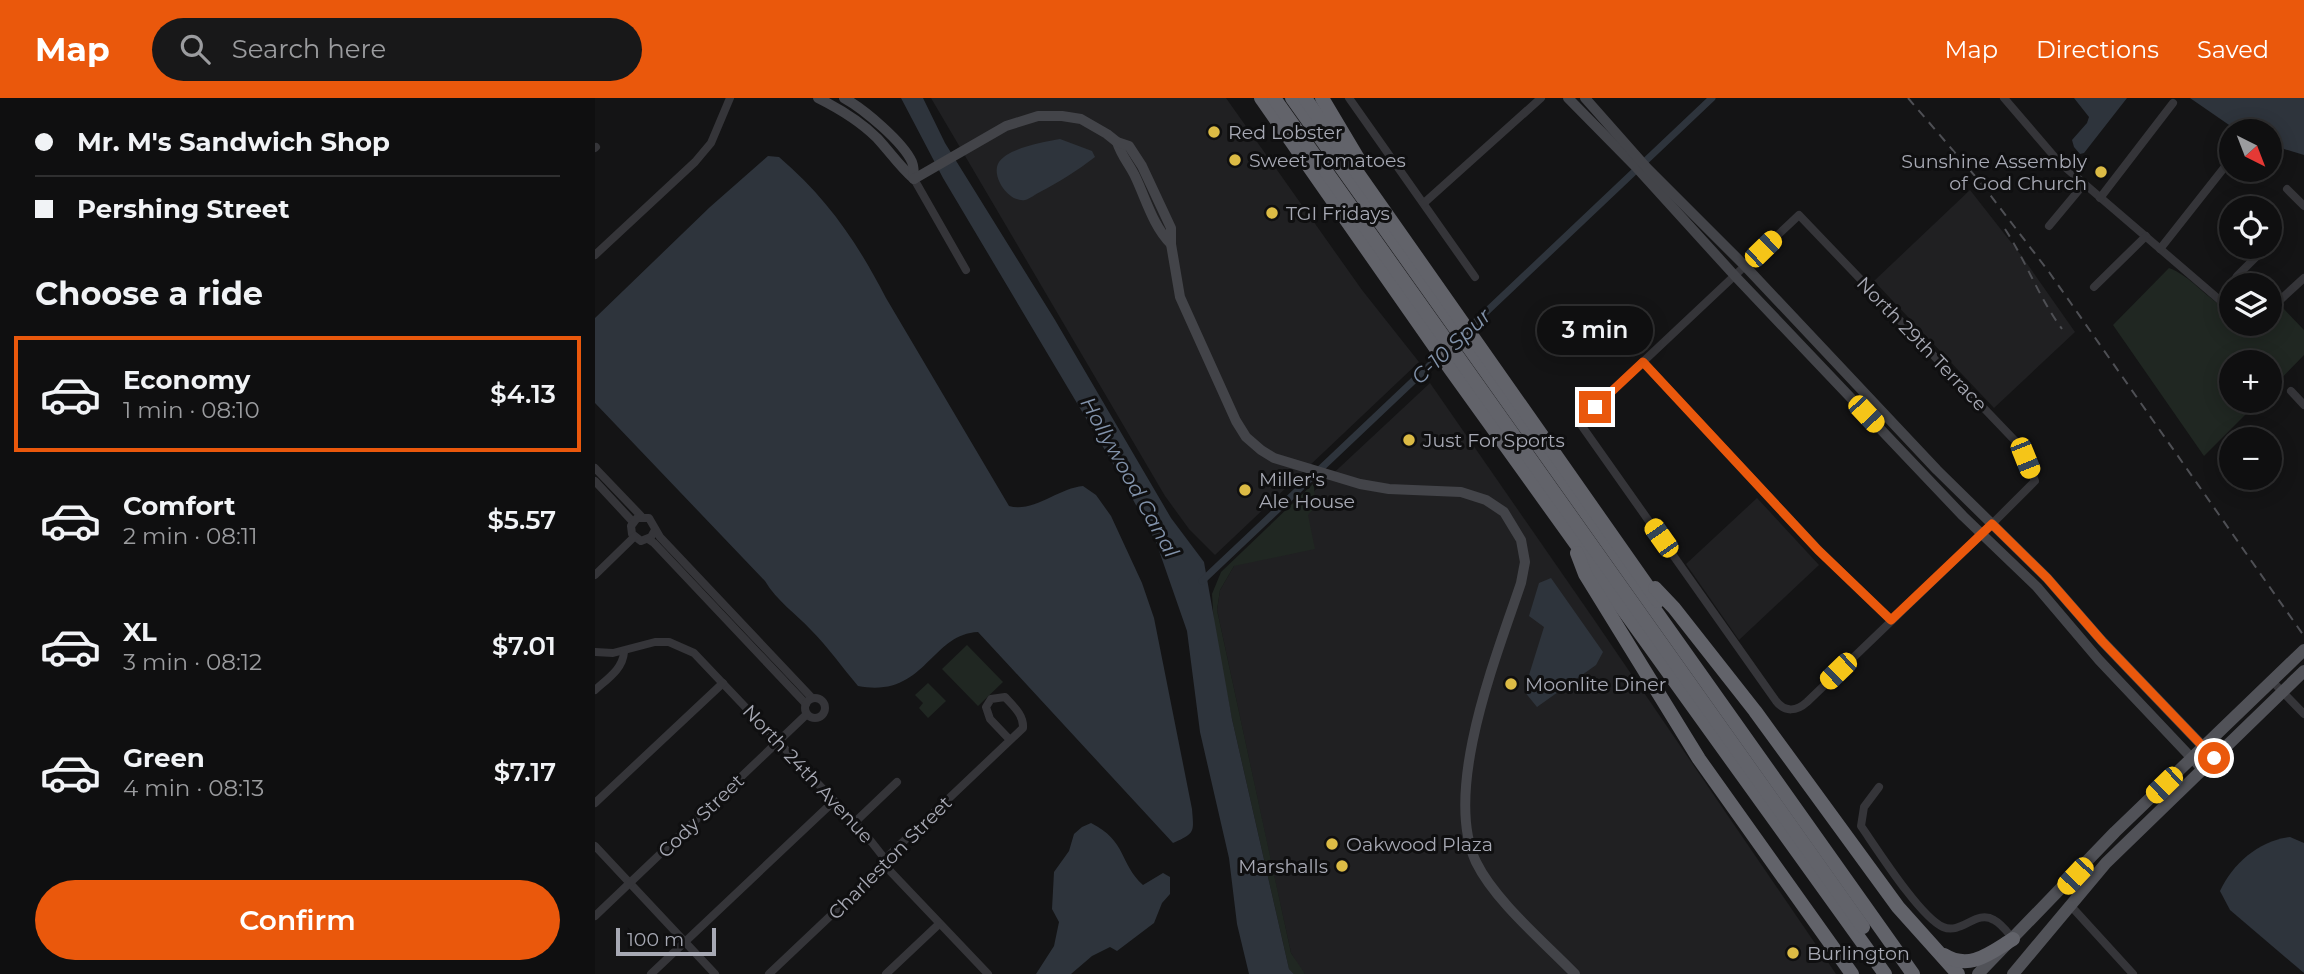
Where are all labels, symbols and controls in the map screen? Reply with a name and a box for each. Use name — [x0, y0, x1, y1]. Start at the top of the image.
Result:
search box — [152, 18, 642, 81]
text: Map — [35, 29, 110, 69]
icon: search — [176, 30, 214, 68]
text: Search here — [232, 33, 386, 65]
text: Map — [1945, 35, 1998, 64]
text: Directions — [2036, 35, 2159, 64]
text: Saved — [2197, 35, 2269, 64]
north arrow — [2219, 119, 2282, 182]
map controls — [2219, 119, 2282, 490]
place label: Red Lobster — [1228, 121, 1343, 144]
marker: Red Lobster — [1206, 124, 1222, 140]
text: Mr. M's Sandwich Shop — [77, 126, 390, 158]
place label: Sweet Tomatoes — [1249, 149, 1406, 172]
place label: Sunshine Assembly of God Church — [1901, 150, 2088, 195]
marker: Sweet Tomatoes — [1227, 152, 1243, 168]
marker: Sunshine Assembly of God Church — [2093, 164, 2109, 180]
text: Pershing Street — [77, 193, 290, 225]
button: locate — [2219, 196, 2282, 259]
place label: TGI Fridays — [1286, 202, 1390, 225]
marker: TGI Fridays — [1264, 205, 1280, 221]
car — [1741, 227, 1786, 271]
street label: North 29th Terrace — [1852, 272, 1992, 416]
button: layers — [2219, 273, 2282, 336]
text: Choose a ride — [35, 274, 263, 313]
water label: C-10 Spur — [1406, 303, 1496, 389]
callout: 3 min — [1537, 306, 1653, 354]
text: 3 min — [1562, 316, 1628, 344]
button: + — [2219, 350, 2282, 413]
icon: car — [39, 363, 102, 426]
text: Economy — [123, 364, 250, 396]
text: $4.13 — [490, 378, 556, 410]
route end — [1579, 391, 1611, 423]
car — [1844, 391, 1889, 437]
water label: Hollywood Canal — [1075, 392, 1185, 562]
text: 1 min · 08:10 — [123, 396, 260, 424]
button: − — [2219, 427, 2282, 490]
place label: Just For Sports — [1422, 429, 1565, 452]
marker: Just For Sports — [1401, 432, 1417, 448]
car — [2008, 435, 2043, 481]
place label: Miller's Ale House — [1259, 468, 1355, 513]
marker: Miller's Ale House — [1237, 482, 1253, 498]
icon: car — [39, 489, 102, 552]
text: Comfort — [123, 490, 235, 522]
text: $5.57 — [487, 504, 556, 536]
car — [1641, 515, 1682, 561]
text: 2 min · 08:11 — [123, 522, 257, 550]
icon: car — [39, 615, 102, 678]
text: XL — [123, 616, 157, 648]
text: $7.01 — [492, 630, 556, 662]
text: 3 min · 08:12 — [123, 648, 262, 676]
car — [1816, 649, 1861, 693]
place label: Moonlite Diner — [1525, 673, 1666, 696]
marker: Moonlite Diner — [1503, 676, 1519, 692]
street label: North 24th Avenue — [738, 700, 878, 848]
icon: car — [39, 741, 102, 804]
text: Green — [123, 742, 205, 774]
route start — [2198, 742, 2230, 774]
text: $7.17 — [494, 756, 556, 788]
car — [2142, 763, 2187, 807]
street label: Cody Street — [653, 769, 749, 863]
text: 4 min · 08:13 — [123, 774, 264, 802]
street label: Charleston Street — [823, 791, 957, 925]
place label: Oakwood Plaza — [1346, 833, 1493, 856]
marker: Oakwood Plaza — [1324, 836, 1340, 852]
car — [2053, 853, 2098, 899]
place label: Marshalls — [1238, 855, 1328, 878]
marker: Marshalls — [1334, 858, 1350, 874]
button: Confirm — [35, 880, 560, 960]
scale bar — [616, 925, 716, 957]
text: 100 m — [627, 928, 684, 951]
place label: Burlington — [1807, 942, 1910, 965]
marker: Burlington — [1785, 945, 1801, 961]

